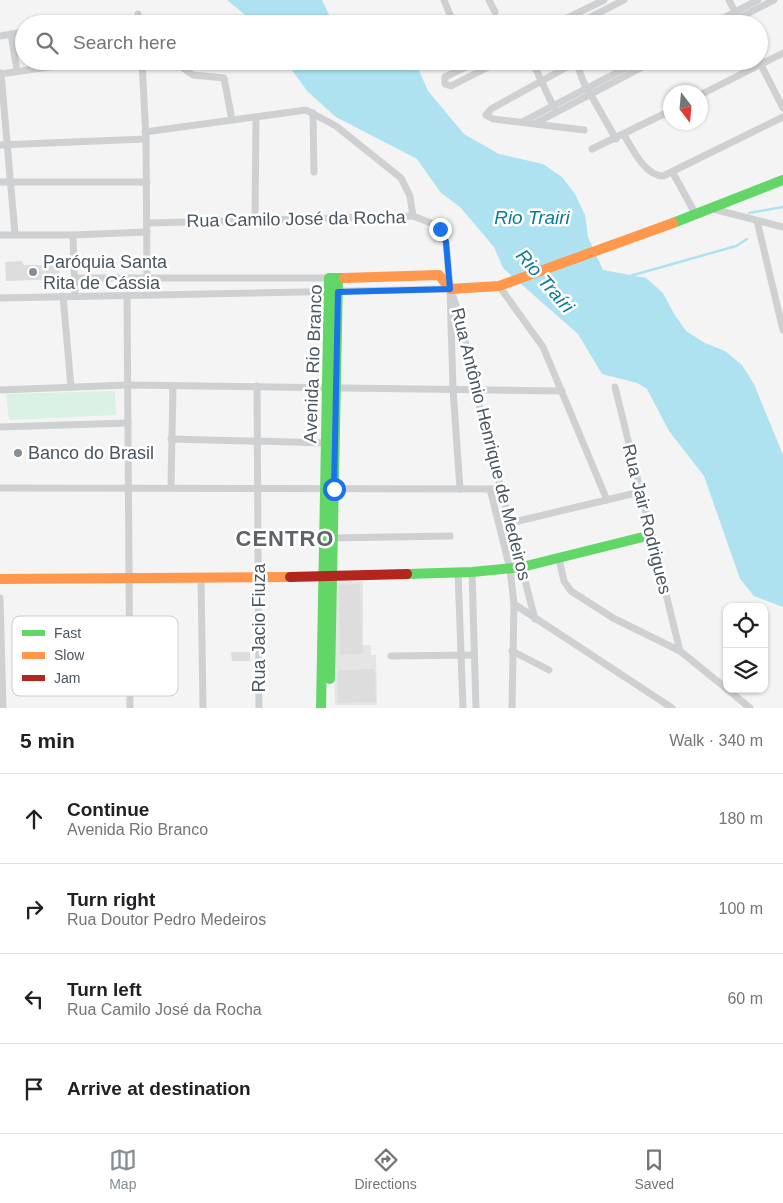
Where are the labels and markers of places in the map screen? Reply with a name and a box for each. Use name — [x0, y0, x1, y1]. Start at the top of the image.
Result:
place label: Paróquia Santa Rita de Cássia — [43, 252, 168, 293]
marker: Paróquia Santa Rita de Cássia — [27, 266, 39, 278]
place label: Banco do Brasil — [28, 443, 154, 463]
marker: Banco do Brasil — [12, 447, 24, 459]

